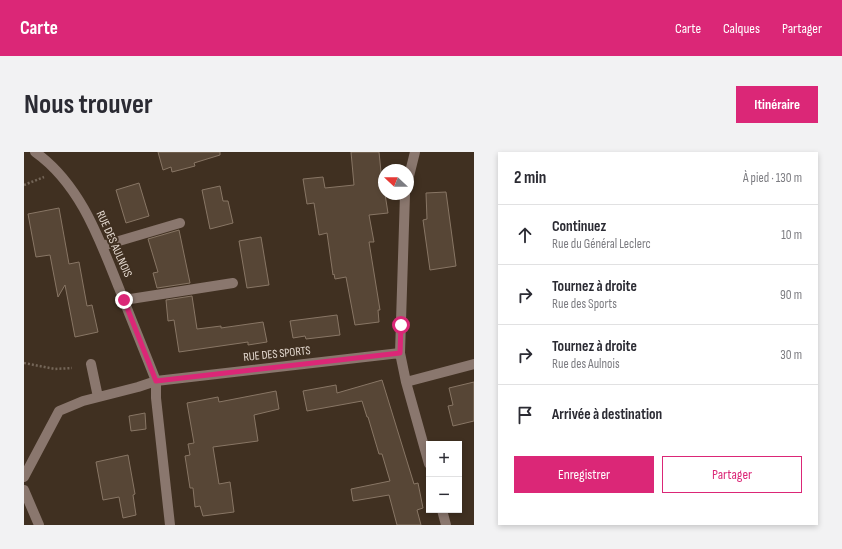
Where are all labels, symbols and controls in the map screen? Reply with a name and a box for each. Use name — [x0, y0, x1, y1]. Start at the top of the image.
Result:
text: Carte — [20, 17, 58, 40]
text: Carte — [675, 20, 701, 37]
text: Calques — [723, 20, 760, 37]
text: Partager — [782, 20, 822, 37]
button: Itinéraire — [736, 86, 818, 123]
text: Nous trouver — [24, 88, 153, 121]
north arrow — [378, 164, 414, 200]
text: 2 min — [514, 168, 546, 188]
text: À pied · 130 m — [743, 170, 802, 186]
street label: RUE DES AULNOIS — [93, 208, 135, 280]
text: Continuez — [552, 217, 606, 236]
icon: ahead — [514, 224, 536, 246]
text: 10 m — [781, 227, 802, 243]
text: Rue du Général Leclerc — [552, 236, 651, 252]
text: Tournez à droite — [552, 277, 637, 296]
icon: right — [514, 284, 536, 306]
text: 90 m — [780, 287, 802, 303]
route end — [115, 291, 133, 309]
text: Rue des Sports — [552, 296, 617, 312]
route start — [392, 316, 410, 334]
text: Tournez à droite — [552, 337, 637, 356]
street label: RUE DES SPORTS — [243, 343, 311, 365]
icon: right — [514, 344, 536, 366]
text: 30 m — [780, 347, 802, 363]
text: Rue des Aulnois — [552, 356, 620, 372]
icon: arrive — [514, 404, 536, 426]
text: Arrivée à destination — [552, 405, 662, 424]
map controls — [426, 441, 462, 513]
button: + — [426, 441, 462, 477]
button: Enregistrer — [514, 456, 654, 493]
button: Partager — [662, 456, 802, 493]
button: − — [426, 477, 462, 513]

